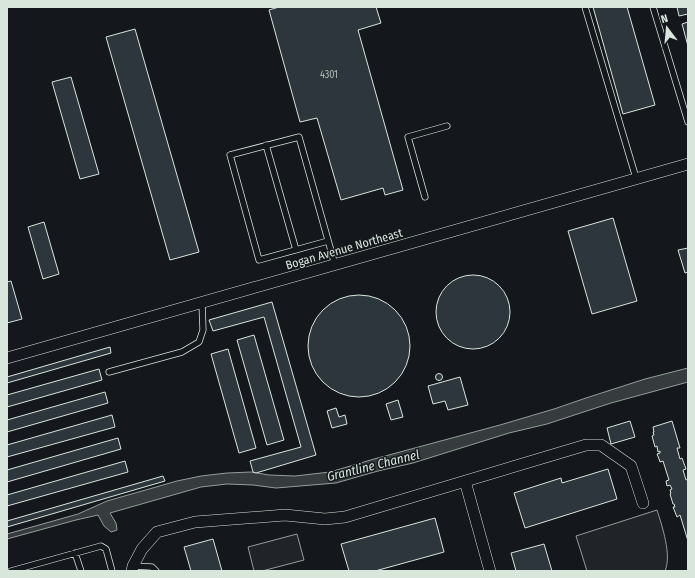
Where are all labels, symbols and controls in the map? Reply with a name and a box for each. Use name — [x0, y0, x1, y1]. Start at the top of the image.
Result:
north arrow — [647, 8, 687, 48]
text: N — [659, 12, 669, 26]
house number: 4301 — [320, 69, 338, 81]
street label: Bogan Avenue Northeast — [284, 226, 404, 272]
water label: Grantline Channel — [325, 447, 422, 484]

